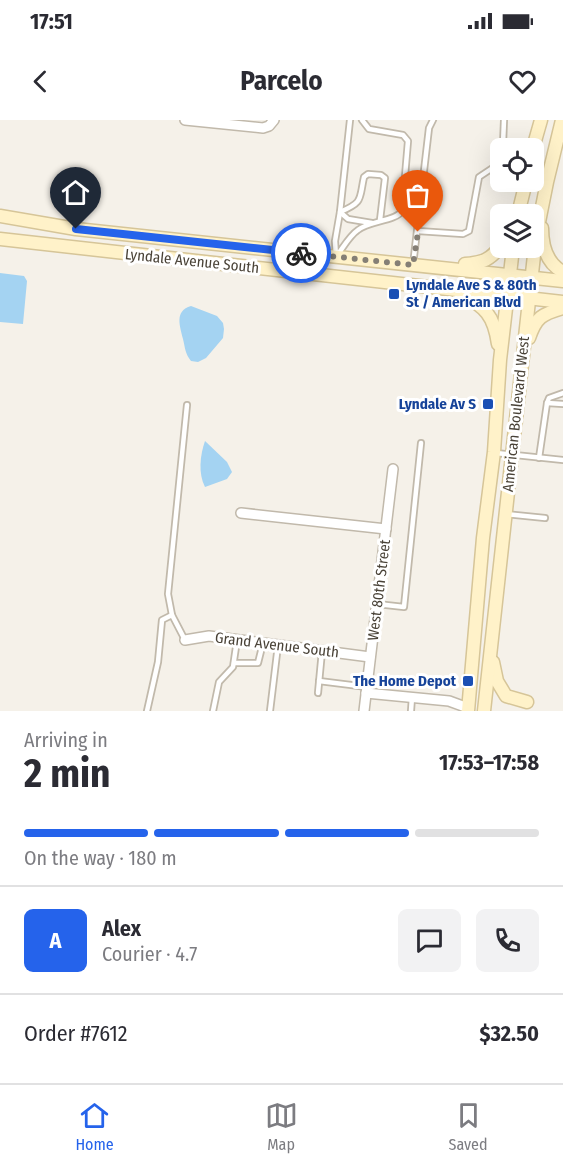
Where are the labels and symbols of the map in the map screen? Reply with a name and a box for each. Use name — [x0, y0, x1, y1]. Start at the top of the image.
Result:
pin — [50, 167, 101, 229]
pin — [392, 170, 443, 232]
courier — [271, 223, 331, 283]
street label: Lyndale Avenue South — [124, 245, 260, 277]
place label: Lyndale Ave S & 80th St / American Blvd — [406, 276, 537, 311]
marker: Lyndale Ave S & 80th St / American Blvd — [387, 287, 401, 301]
street label: American Boulevard West — [499, 335, 533, 493]
place label: Lyndale Av S — [399, 395, 476, 413]
marker: Lyndale Av S — [481, 397, 495, 411]
street label: West 80th Street — [364, 538, 394, 642]
street label: Grand Avenue South — [214, 628, 340, 662]
place label: The Home Depot — [353, 672, 457, 690]
marker: The Home Depot — [461, 674, 475, 688]

